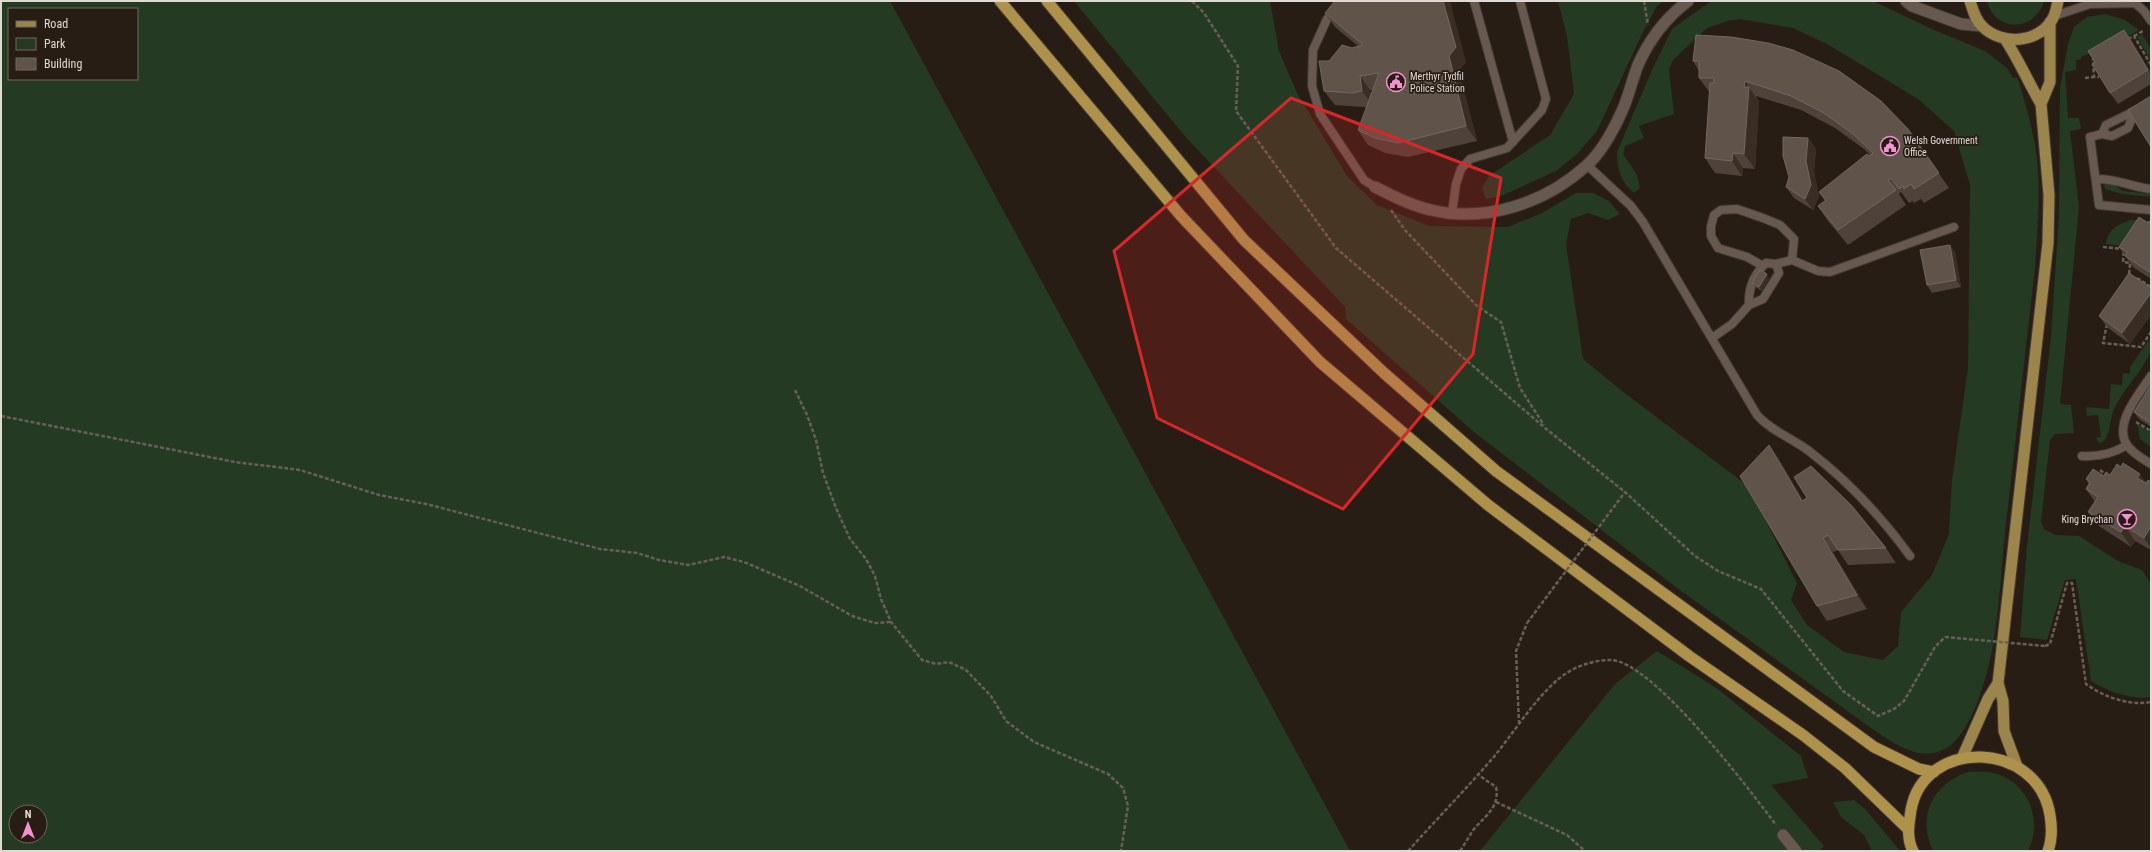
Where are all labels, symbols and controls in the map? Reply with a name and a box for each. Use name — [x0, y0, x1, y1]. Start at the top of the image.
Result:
legend — [8, 8, 138, 80]
text: Road — [44, 17, 68, 31]
text: Park — [44, 37, 66, 51]
text: Building — [44, 57, 82, 71]
public building icon: Merthyr Tydfil Police Station — [1385, 71, 1407, 93]
place label: Merthyr Tydfil Police Station — [1410, 71, 1465, 94]
public building icon: Welsh Government Office — [1879, 135, 1901, 157]
place label: Welsh Government Office — [1904, 135, 1978, 158]
bar icon: King Brychan — [2116, 508, 2138, 530]
place label: King Brychan — [2061, 514, 2113, 525]
north arrow — [8, 804, 48, 844]
text: N — [25, 808, 32, 821]

